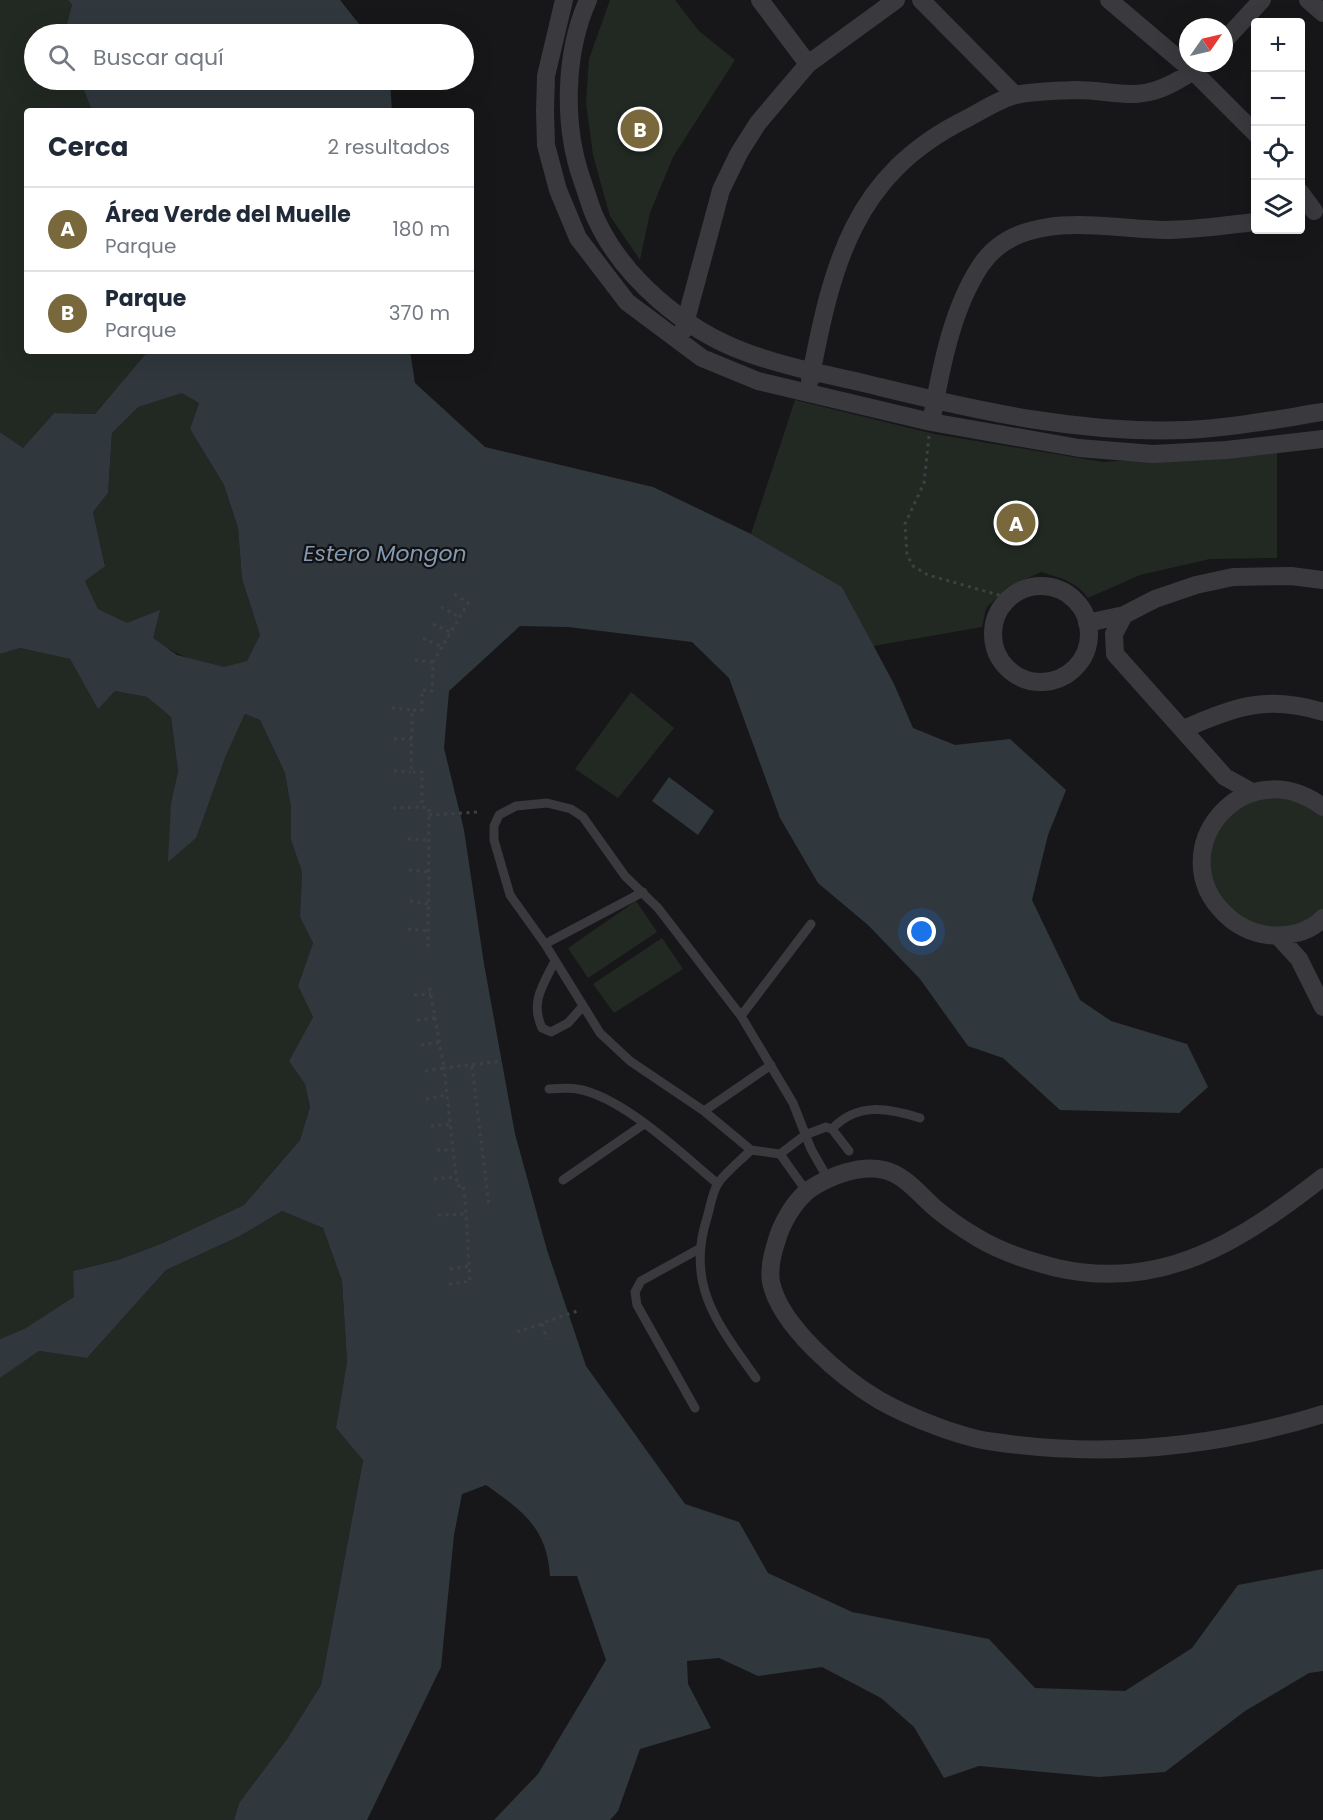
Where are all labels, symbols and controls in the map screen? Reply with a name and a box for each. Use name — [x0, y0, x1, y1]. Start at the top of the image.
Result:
north arrow — [1179, 18, 1233, 72]
map controls — [1251, 18, 1305, 234]
button: + — [1251, 18, 1305, 72]
search box — [24, 24, 474, 90]
icon: search — [45, 41, 78, 74]
text: Buscar aquí — [93, 42, 224, 73]
button: − — [1251, 72, 1305, 126]
pin: B — [620, 106, 660, 152]
button: locate — [1251, 126, 1305, 180]
text: Cerca — [48, 129, 128, 165]
text: 2 resultados — [328, 133, 450, 161]
button: layers — [1251, 180, 1305, 234]
text: Área Verde del Muelle — [105, 199, 351, 230]
text: A — [60, 215, 75, 243]
text: 180 m — [392, 215, 450, 243]
text: Parque — [105, 232, 176, 260]
text: Parque — [105, 283, 186, 314]
text: B — [61, 299, 74, 327]
text: 370 m — [389, 299, 450, 327]
text: Parque — [105, 316, 176, 344]
pin: A — [996, 500, 1036, 546]
water label: Estero Mongon — [303, 538, 467, 569]
your location — [907, 917, 936, 946]

